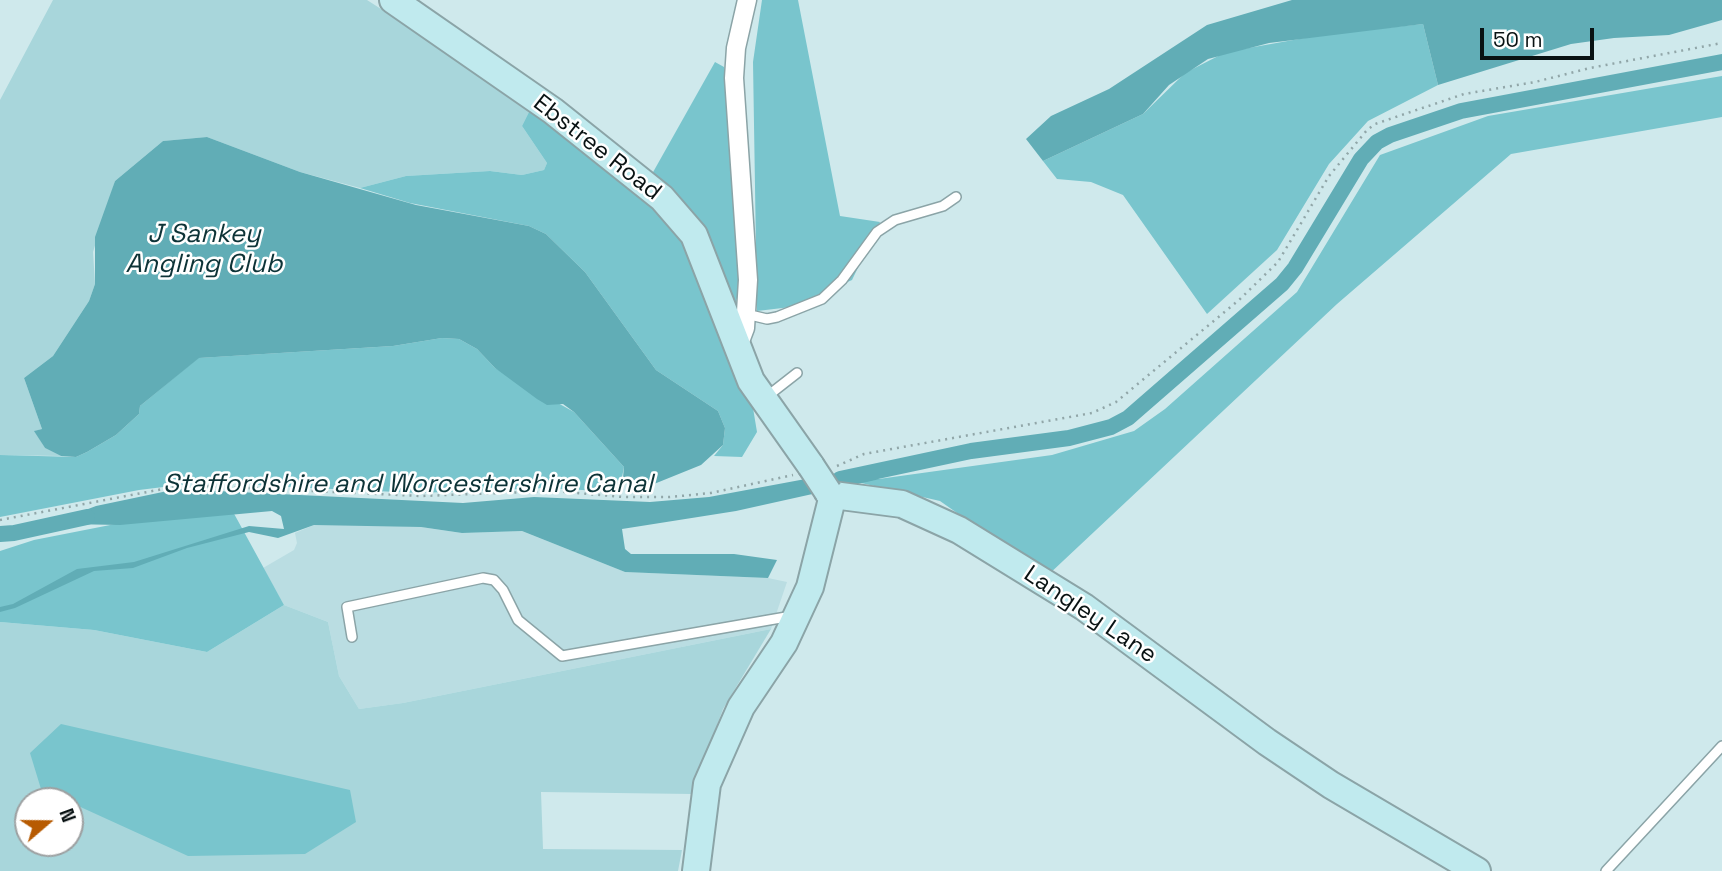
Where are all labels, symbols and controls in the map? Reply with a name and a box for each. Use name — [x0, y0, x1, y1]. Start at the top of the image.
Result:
scale bar — [1484, 14, 1598, 58]
text: 50 m — [1493, 26, 1543, 53]
street label: Ebstree Road — [527, 89, 667, 207]
water label: J Sankey Angling Club — [126, 219, 282, 280]
water label: Staffordshire and Worcestershire Canal — [163, 469, 653, 501]
street label: Langley Lane — [1018, 560, 1162, 670]
north arrow — [14, 787, 84, 857]
text: N — [53, 805, 81, 826]

